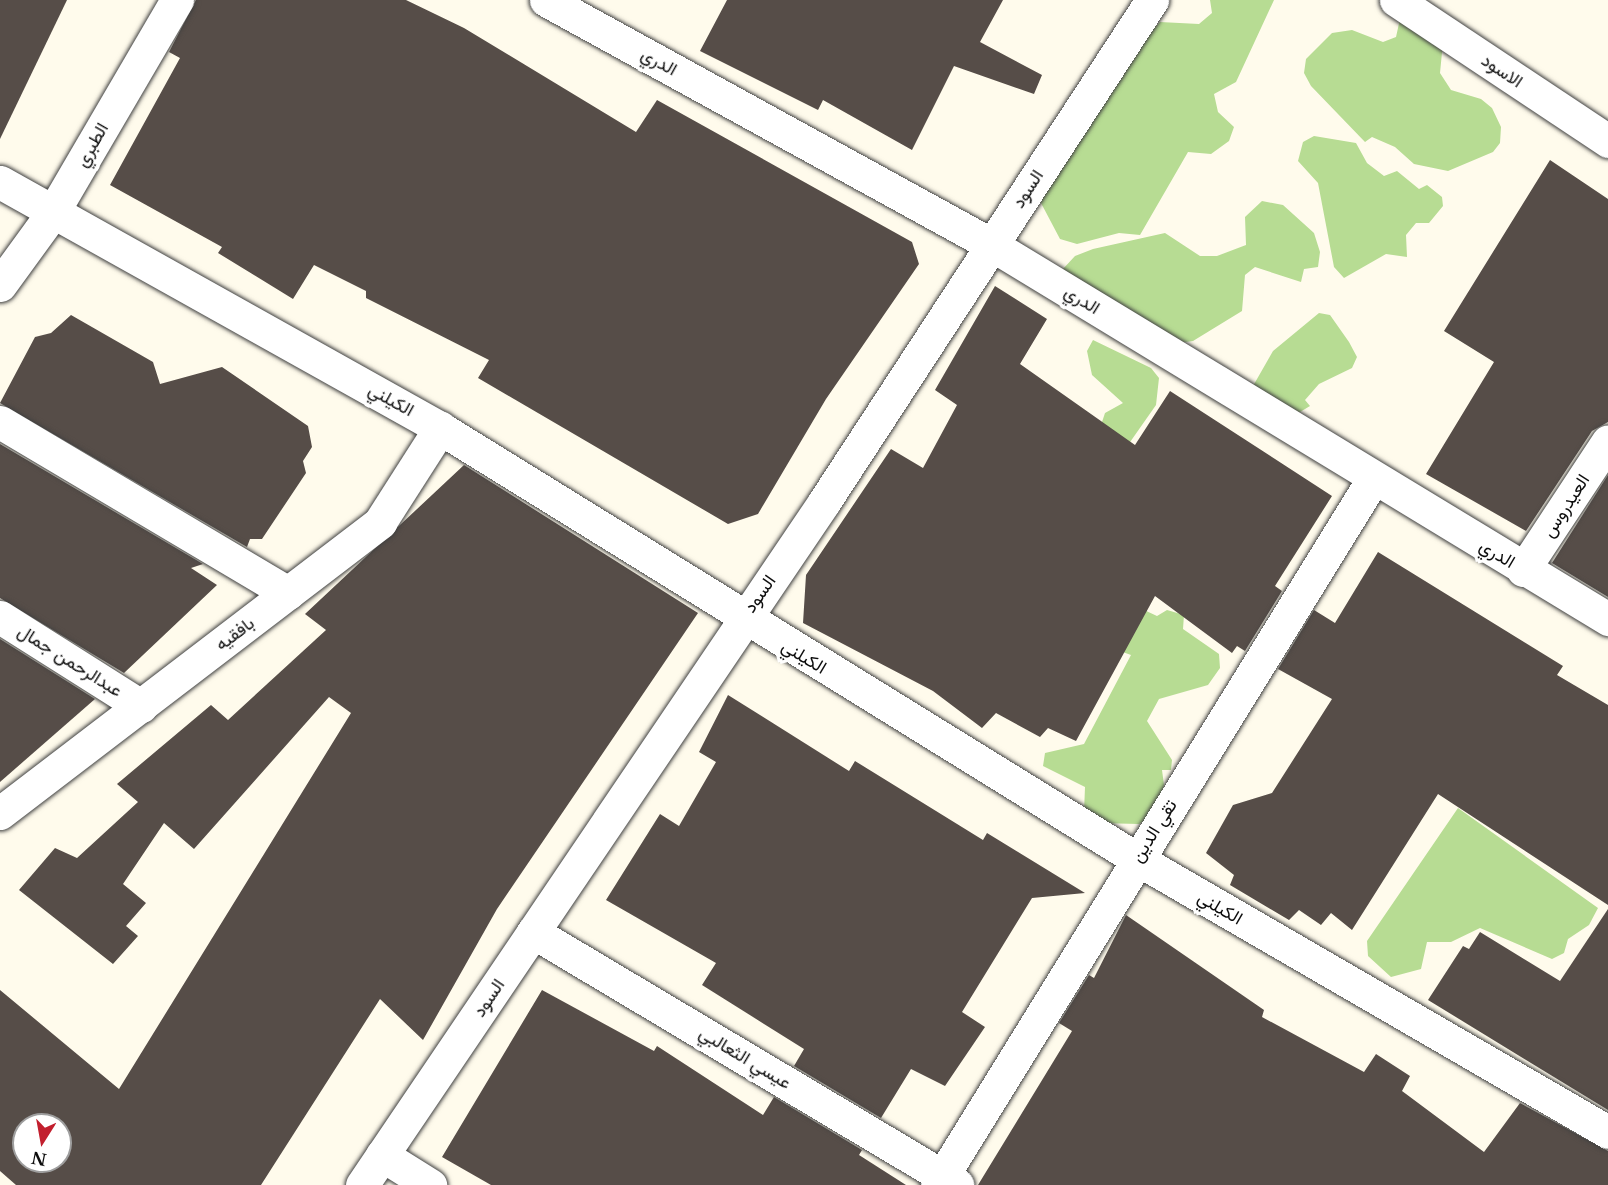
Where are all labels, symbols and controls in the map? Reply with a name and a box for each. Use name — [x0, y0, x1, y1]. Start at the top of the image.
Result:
street label: الدري — [637, 43, 681, 81]
street label: الاسود — [1477, 49, 1527, 93]
street label: الطبري — [71, 119, 113, 171]
street label: السود — [1008, 166, 1048, 212]
street label: الدري — [1060, 281, 1104, 319]
street label: الكيلني — [365, 379, 417, 421]
street label: العيدروس — [1538, 470, 1594, 542]
street label: الدري — [1475, 535, 1519, 573]
street label: السود — [739, 571, 781, 617]
street label: بافقيه — [211, 612, 259, 656]
street label: عبدالرحمن جمال — [14, 620, 126, 702]
street label: الكيلني — [778, 635, 830, 679]
street label: تقي الدين — [1126, 796, 1182, 866]
street label: الكيلني — [1194, 887, 1246, 929]
street label: السود — [469, 975, 509, 1021]
street label: عيسي الثعالبي — [695, 1022, 795, 1094]
north arrow — [12, 1113, 72, 1173]
text: N — [30, 1147, 48, 1170]

